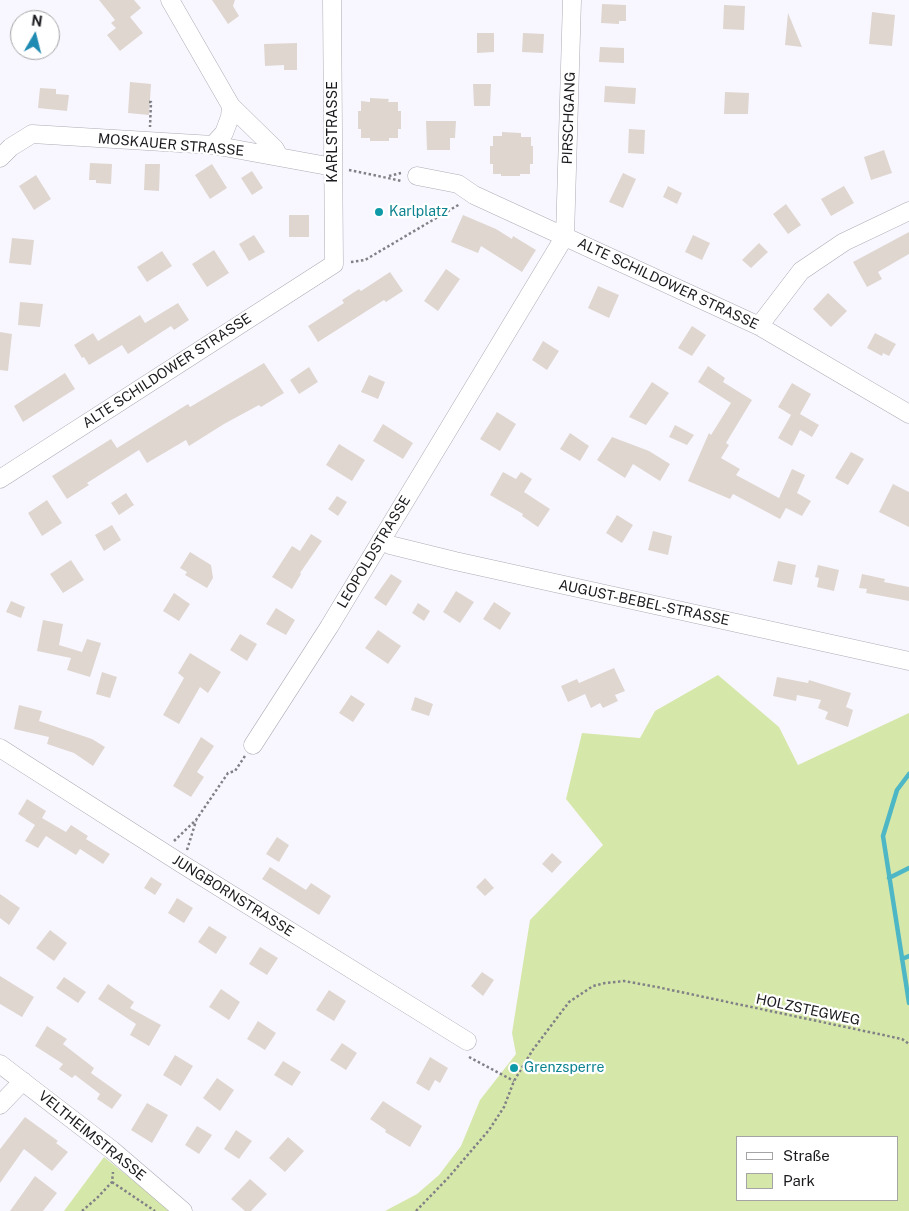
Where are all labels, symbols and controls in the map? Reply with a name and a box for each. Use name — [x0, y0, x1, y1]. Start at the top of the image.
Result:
north arrow — [10, 10, 60, 60]
text: N — [30, 12, 43, 30]
street label: PIRSCHGANG — [559, 71, 579, 165]
street label: KARLSTRASSE — [325, 81, 341, 183]
street label: MOSKAUER STRASSE — [97, 130, 245, 160]
place label: Karlplatz — [389, 204, 448, 220]
marker: Karlplatz — [373, 206, 385, 218]
street label: ALTE SCHILDOWER STRASSE — [575, 235, 761, 333]
street label: ALTE SCHILDOWER STRASSE — [80, 310, 254, 432]
street label: LEOPOLDSTRASSE — [334, 493, 414, 611]
street label: AUGUST-BEBEL-STRASSE — [557, 577, 731, 629]
street label: JUNGBORNSTRASSE — [169, 852, 297, 940]
street label: HOLZSTEGWEG — [754, 991, 862, 1029]
place label: Grenzsperre — [524, 1060, 604, 1076]
marker: Grenzsperre — [508, 1062, 520, 1074]
street label: VELTHEIMSTRASSE — [35, 1088, 149, 1184]
legend — [736, 1136, 899, 1201]
text: Straße — [783, 1147, 830, 1164]
text: Park — [783, 1172, 815, 1189]

